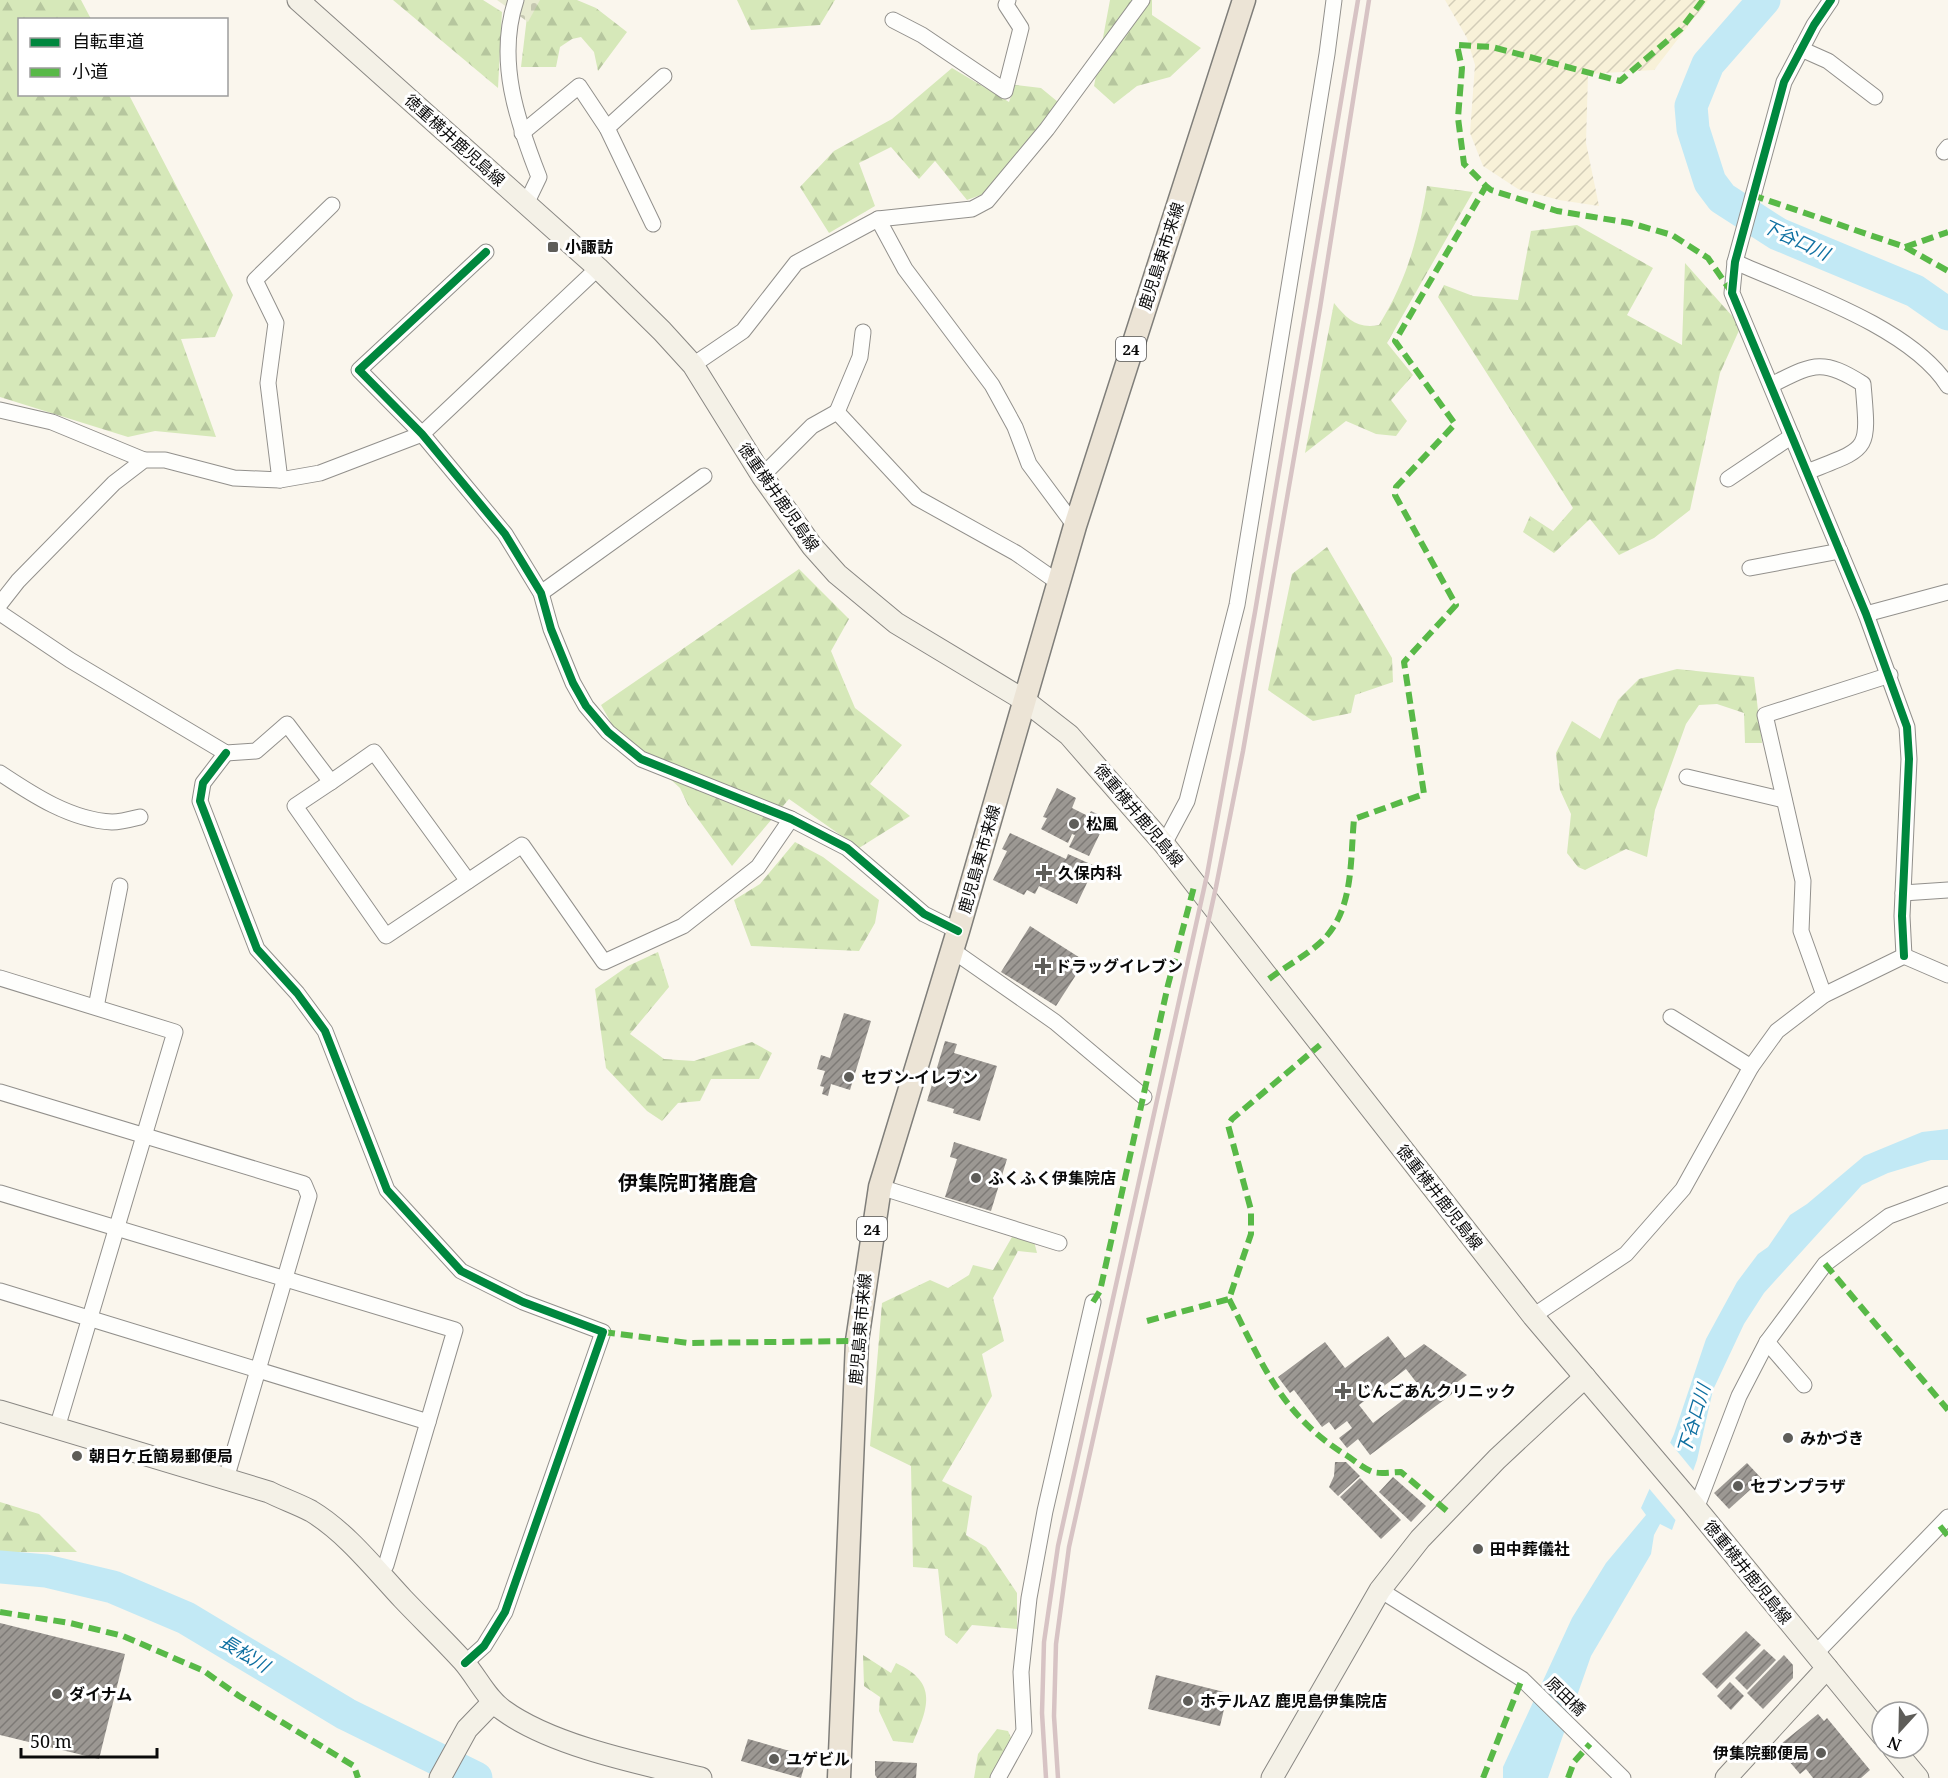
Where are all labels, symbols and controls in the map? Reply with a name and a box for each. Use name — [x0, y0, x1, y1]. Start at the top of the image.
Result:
legend — [18, 18, 228, 96]
text: 自転車道 — [72, 29, 144, 53]
text: 小道 — [72, 59, 108, 83]
street label: 徳重横井鹿児島線 — [400, 89, 510, 191]
street label: 鹿児島東市来線 — [1133, 199, 1189, 313]
water label: 下谷口川 — [1758, 213, 1836, 266]
place label: 小諏訪 — [565, 236, 613, 258]
marker: 小諏訪 — [546, 240, 560, 254]
road number: 24 — [1116, 337, 1146, 361]
street label: 徳重横井鹿児島線 — [733, 438, 825, 556]
street label: 徳重横井鹿児島線 — [1089, 759, 1189, 871]
street label: 鹿児島東市来線 — [953, 802, 1005, 916]
place label: 松風 — [1086, 813, 1118, 835]
marker: 松風 — [1067, 817, 1081, 831]
place label: 久保内科 — [1058, 862, 1122, 884]
marker: 久保内科 — [1035, 864, 1053, 882]
place label: ドラッグイレブン — [1055, 955, 1183, 977]
marker: ドラッグイレブン — [1036, 959, 1050, 973]
place label: セブン-イレブン — [861, 1066, 978, 1088]
marker: セブン-イレブン — [842, 1070, 856, 1084]
street label: 徳重横井鹿児島線 — [1392, 1140, 1488, 1254]
place label: ふくふく伊集院店 — [988, 1167, 1116, 1189]
district label: 伊集院町猪鹿倉 — [618, 1169, 758, 1196]
marker: ふくふく伊集院店 — [969, 1171, 983, 1185]
road number: 24 — [857, 1217, 887, 1241]
street label: 鹿児島東市来線 — [844, 1272, 876, 1386]
water label: 下谷口川 — [1671, 1379, 1716, 1457]
place label: じんごあんクリニック — [1356, 1380, 1516, 1402]
marker: じんごあんクリニック — [1334, 1382, 1352, 1400]
place label: みかづき — [1800, 1427, 1864, 1449]
marker: みかづき — [1781, 1431, 1795, 1445]
place label: 朝日ケ丘簡易郵便局 — [89, 1445, 233, 1467]
marker: 朝日ケ丘簡易郵便局 — [70, 1449, 84, 1463]
place label: セブンプラザ — [1750, 1475, 1846, 1497]
marker: セブンプラザ — [1731, 1479, 1745, 1493]
street label: 徳重横井鹿児島線 — [1699, 1515, 1797, 1629]
place label: 田中葬儀社 — [1490, 1538, 1570, 1560]
marker: 田中葬儀社 — [1471, 1542, 1485, 1556]
water label: 長松川 — [216, 1629, 276, 1678]
street label: 原田橋 — [1541, 1671, 1591, 1721]
place label: ダイナム — [69, 1683, 132, 1705]
marker: ダイナム — [50, 1687, 64, 1701]
place label: ホテルAZ 鹿児島伊集院店 — [1200, 1690, 1387, 1712]
marker: ホテルAZ 鹿児島伊集院店 — [1181, 1694, 1195, 1708]
north arrow — [1870, 1700, 1930, 1760]
scale bar — [21, 1721, 158, 1759]
text: 50 m — [30, 1729, 72, 1753]
text: N — [1884, 1731, 1904, 1756]
place label: 伊集院郵便局 — [1712, 1742, 1809, 1764]
marker: 伊集院郵便局 — [1814, 1746, 1828, 1760]
place label: ユゲビル — [786, 1748, 850, 1770]
marker: ユゲビル — [767, 1752, 781, 1766]

